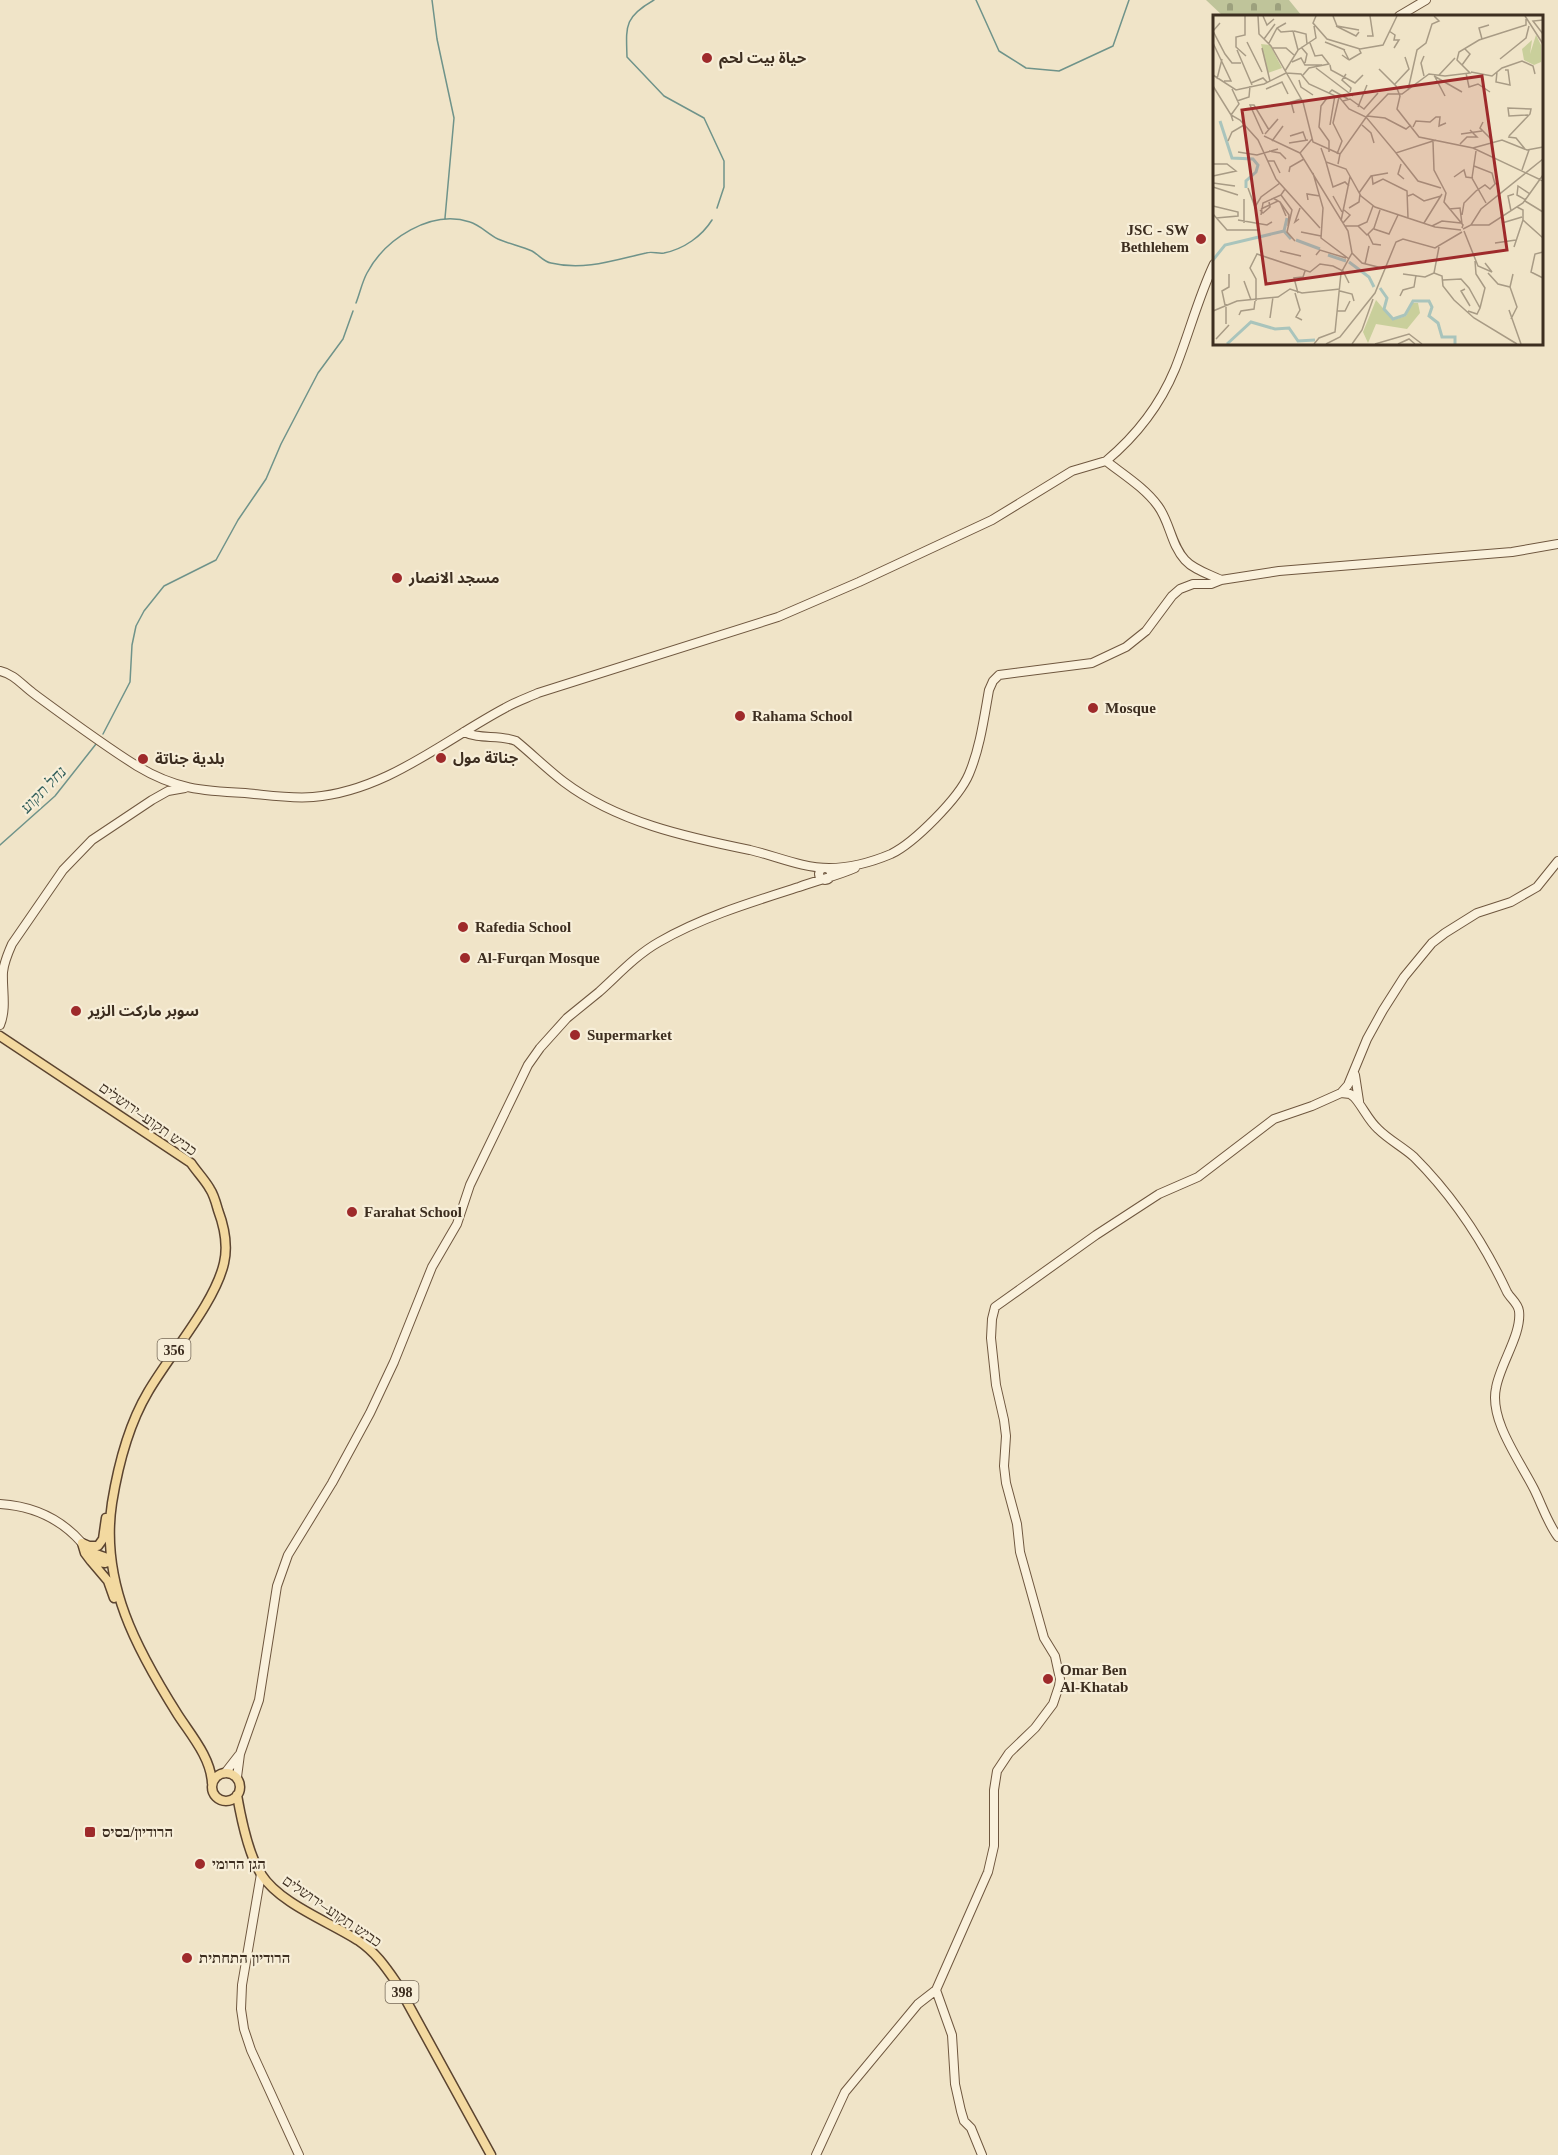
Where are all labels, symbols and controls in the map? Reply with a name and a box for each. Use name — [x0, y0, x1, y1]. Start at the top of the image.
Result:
inset map — [1213, 15, 1543, 345]
place label: حياة بيت لحم — [719, 50, 807, 69]
marker: حياة بيت لحم — [700, 51, 714, 65]
place label: JSC - SW Bethlehem — [1121, 222, 1189, 255]
marker: JSC - SW Bethlehem — [1194, 232, 1208, 246]
place label: مسجد الانصار — [408, 570, 499, 587]
marker: مسجد الانصار — [390, 571, 404, 585]
place label: Mosque — [1105, 700, 1156, 716]
marker: Mosque — [1086, 701, 1100, 715]
place label: Rahama School — [752, 708, 852, 724]
marker: Rahama School — [733, 709, 747, 723]
place label: جناتة مول — [453, 750, 519, 767]
place label: بلدية جناتة — [155, 751, 225, 767]
marker: جناتة مول — [434, 751, 448, 765]
marker: بلدية جناتة — [136, 752, 150, 766]
water label: נחל תקוע — [17, 763, 70, 817]
place label: Rafedia School — [475, 919, 571, 935]
marker: Rafedia School — [456, 920, 470, 934]
place label: Al-Furqan Mosque — [477, 950, 600, 966]
marker: Al-Furqan Mosque — [458, 951, 472, 965]
place label: سوبر ماركت الزير — [87, 1003, 199, 1020]
marker: سوبر ماركت الزير — [69, 1004, 83, 1018]
place label: Supermarket — [587, 1027, 672, 1043]
marker: Supermarket — [568, 1028, 582, 1042]
street label: כביש תקוע–ירושלים — [96, 1079, 200, 1159]
place label: Farahat School — [364, 1204, 462, 1220]
marker: Farahat School — [345, 1205, 359, 1219]
road number: 356 — [158, 1339, 190, 1361]
place label: Omar Ben Al-Khatab — [1060, 1662, 1128, 1695]
marker: Omar Ben Al-Khatab — [1041, 1672, 1055, 1686]
place label: הרודיון/בסיס — [102, 1824, 173, 1841]
marker: הרודיון/בסיס — [83, 1825, 97, 1839]
place label: הגן הרומי — [212, 1856, 266, 1873]
marker: הגן הרומי — [193, 1857, 207, 1871]
street label: כביש תקוע–ירושלים — [279, 1872, 385, 1950]
place label: הרודיון התחתית — [199, 1950, 290, 1967]
marker: הרודיון התחתית — [180, 1951, 194, 1965]
road number: 398 — [386, 1981, 418, 2003]

